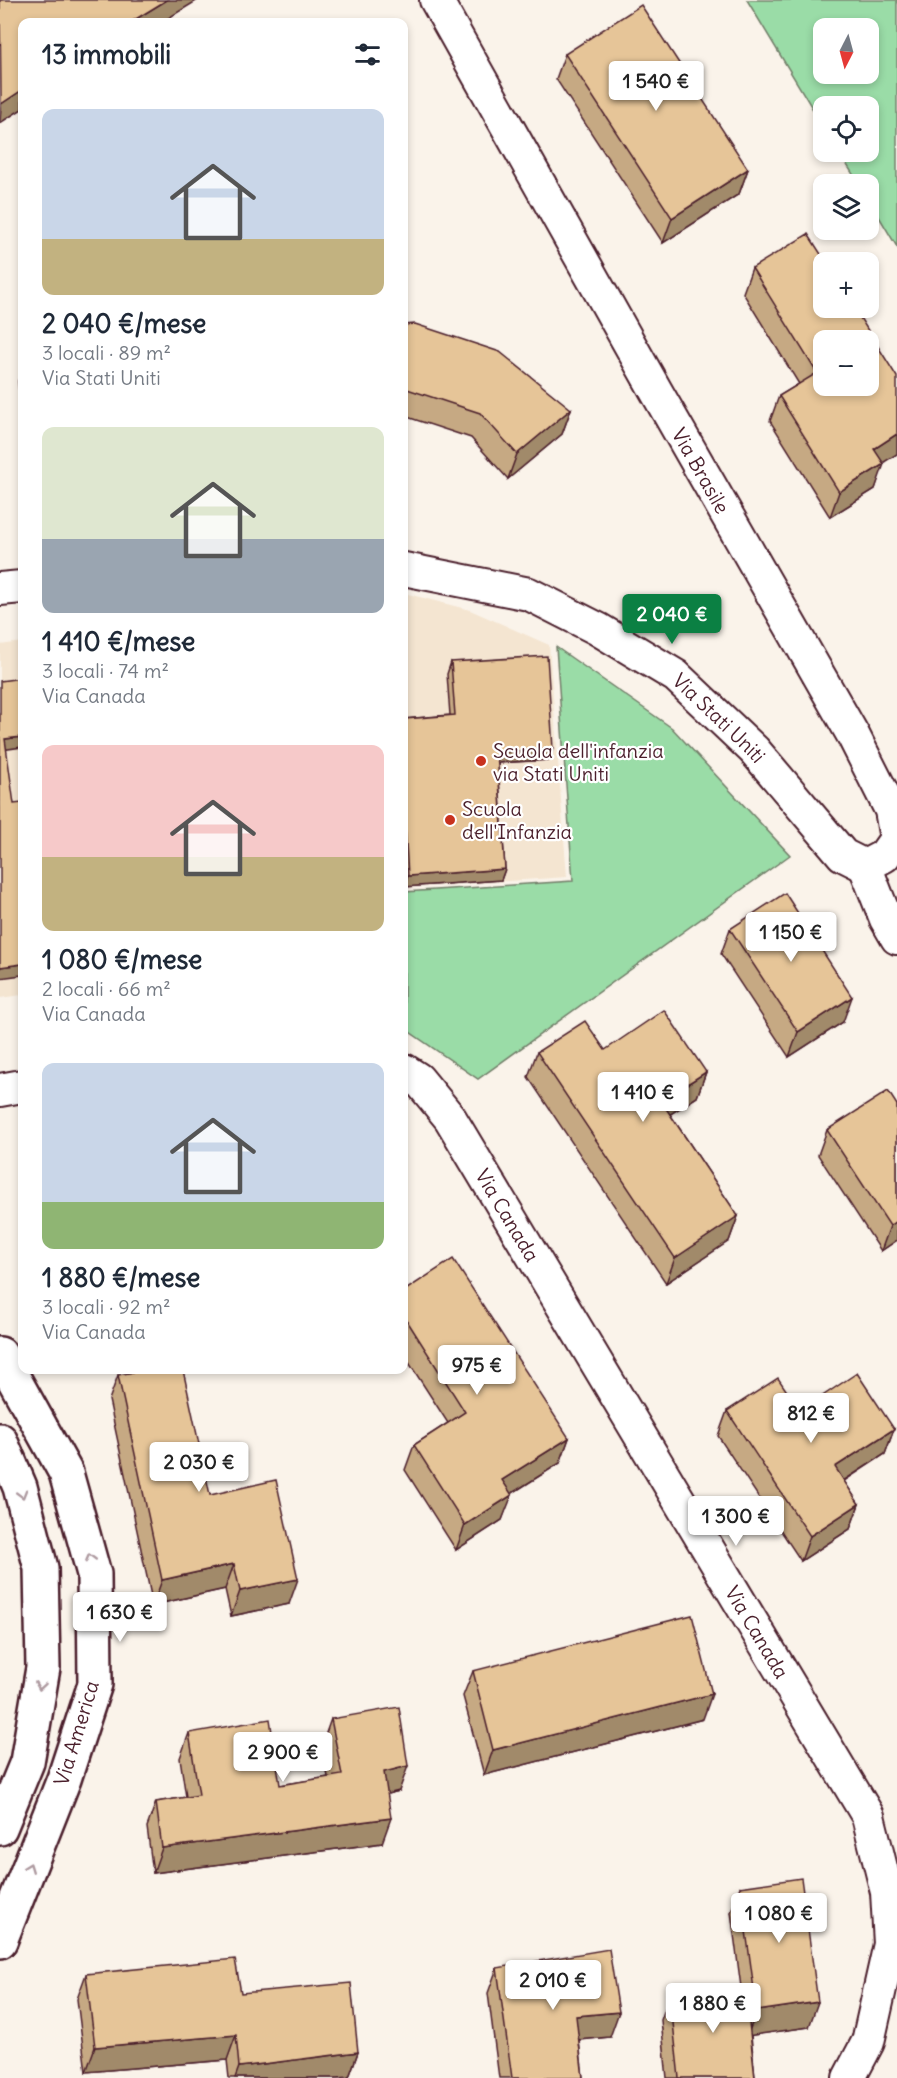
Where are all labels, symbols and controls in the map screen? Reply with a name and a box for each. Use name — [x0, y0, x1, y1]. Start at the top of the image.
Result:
north arrow — [813, 18, 879, 84]
map controls — [813, 18, 879, 396]
text: 13 immobili — [42, 38, 171, 71]
icon: filters — [351, 38, 384, 71]
pin: 1 540 € — [601, 61, 711, 112]
text: 1 540 € — [623, 68, 689, 93]
button: locate — [813, 96, 879, 162]
icon: home — [159, 148, 267, 256]
button: layers — [813, 174, 879, 240]
button: + — [813, 252, 879, 318]
text: 2 040 €/mese — [42, 307, 206, 340]
button: − — [813, 330, 879, 396]
text: 3 locali · 89 m² — [42, 340, 171, 365]
text: Via Stati Uniti — [42, 365, 161, 390]
street label: Via Brasile — [667, 423, 736, 517]
icon: home — [159, 466, 267, 574]
pin: 2 040 € — [617, 594, 727, 645]
text: 2 040 € — [636, 601, 708, 626]
text: 1 410 €/mese — [42, 625, 195, 658]
text: 3 locali · 74 m² — [42, 658, 169, 683]
street label: Via Stati Uniti — [668, 667, 771, 767]
text: Via Canada — [42, 683, 146, 708]
place label: Scuola dell'infanzia via Stati Uniti — [493, 738, 664, 786]
marker: Scuola dell'infanzia via Stati Uniti — [474, 754, 488, 768]
icon: home — [159, 784, 267, 892]
place label: Scuola dell'Infanzia — [462, 796, 572, 844]
marker: Scuola dell'Infanzia — [443, 813, 457, 827]
pin: 1 150 € — [736, 912, 846, 963]
text: 1 150 € — [760, 919, 822, 944]
text: 1 080 €/mese — [42, 943, 202, 976]
text: 2 locali · 66 m² — [42, 976, 171, 1001]
text: Via Canada — [42, 1001, 146, 1026]
pin: 1 410 € — [588, 1072, 698, 1123]
text: 1 410 € — [612, 1079, 674, 1104]
icon: home — [159, 1102, 267, 1210]
street label: Via Canada — [471, 1164, 545, 1266]
text: 1 880 €/mese — [42, 1261, 200, 1294]
text: 3 locali · 92 m² — [42, 1294, 170, 1319]
text: Via Canada — [42, 1319, 146, 1344]
pin: 975 € — [435, 1345, 519, 1396]
text: 975 € — [452, 1352, 502, 1377]
pin: 812 € — [769, 1393, 853, 1444]
text: 812 € — [787, 1400, 835, 1425]
pin: 2 030 € — [144, 1442, 254, 1493]
text: 2 030 € — [163, 1449, 235, 1474]
one-way arrow — [14, 1489, 27, 1499]
pin: 1 300 € — [681, 1496, 791, 1547]
text: 1 300 € — [702, 1503, 770, 1528]
one-way arrow — [84, 1553, 97, 1563]
street label: Via Canada — [720, 1581, 795, 1683]
pin: 1 630 € — [65, 1592, 175, 1643]
text: 1 630 € — [87, 1599, 153, 1624]
street label: Via America — [48, 1678, 104, 1788]
one-way arrow — [34, 1681, 47, 1691]
pin: 2 900 € — [228, 1732, 338, 1783]
text: 2 900 € — [247, 1739, 319, 1764]
one-way arrow — [22, 1862, 34, 1873]
pin: 1 080 € — [724, 1893, 834, 1944]
text: 1 080 € — [745, 1900, 813, 1925]
pin: 2 010 € — [498, 1960, 608, 2011]
text: 2 010 € — [519, 1967, 587, 1992]
pin: 1 880 € — [658, 1983, 768, 2034]
text: 1 880 € — [680, 1990, 746, 2015]

